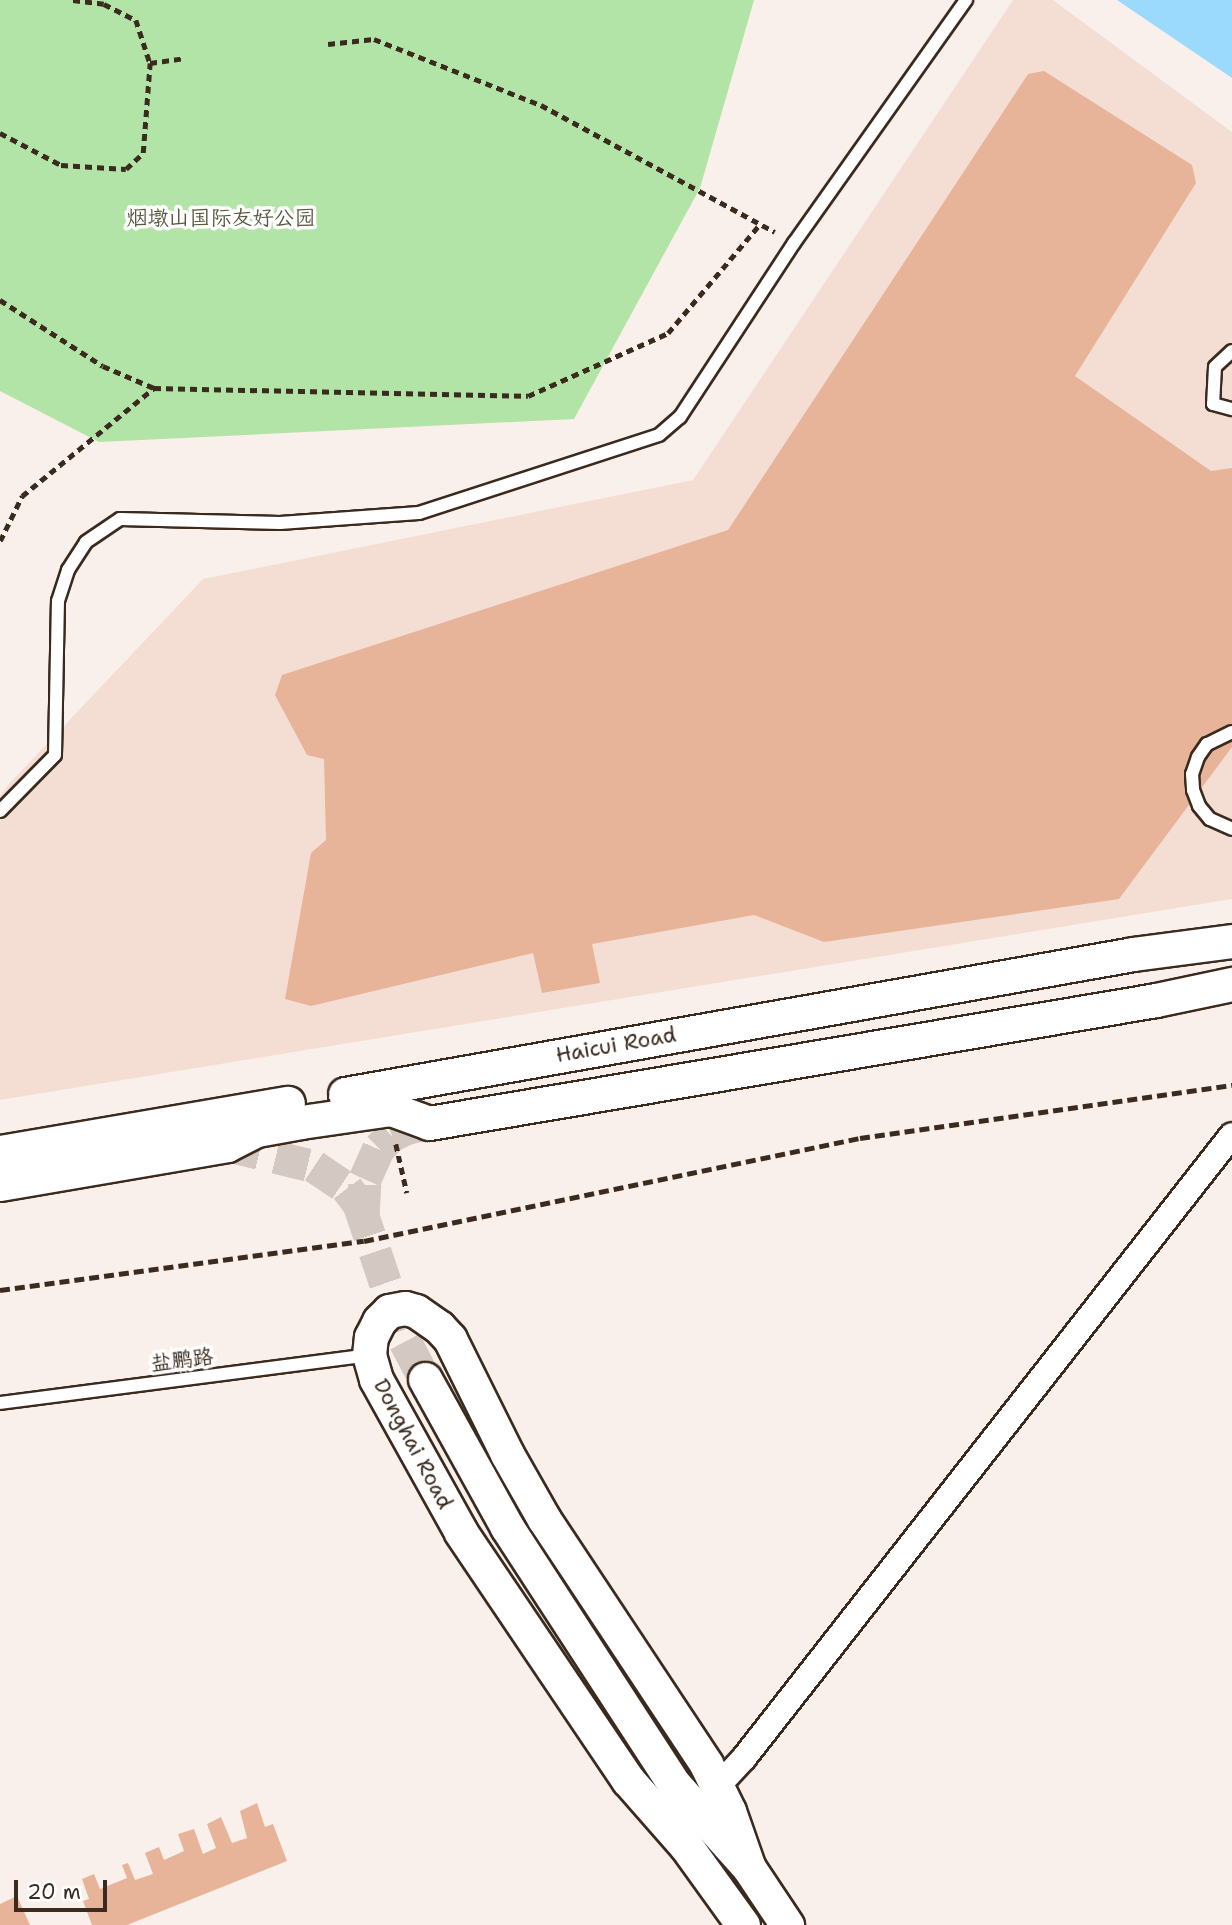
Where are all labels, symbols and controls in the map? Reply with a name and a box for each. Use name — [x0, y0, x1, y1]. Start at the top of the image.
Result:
park label: 烟墩山国际友好公园 — [127, 205, 315, 231]
street label: Haicui Road — [554, 1022, 678, 1068]
street label: 盐鹏路 — [149, 1344, 215, 1376]
street label: Donghai Road — [368, 1375, 458, 1513]
scale bar — [18, 1866, 110, 1910]
text: 20 m — [27, 1878, 81, 1906]

